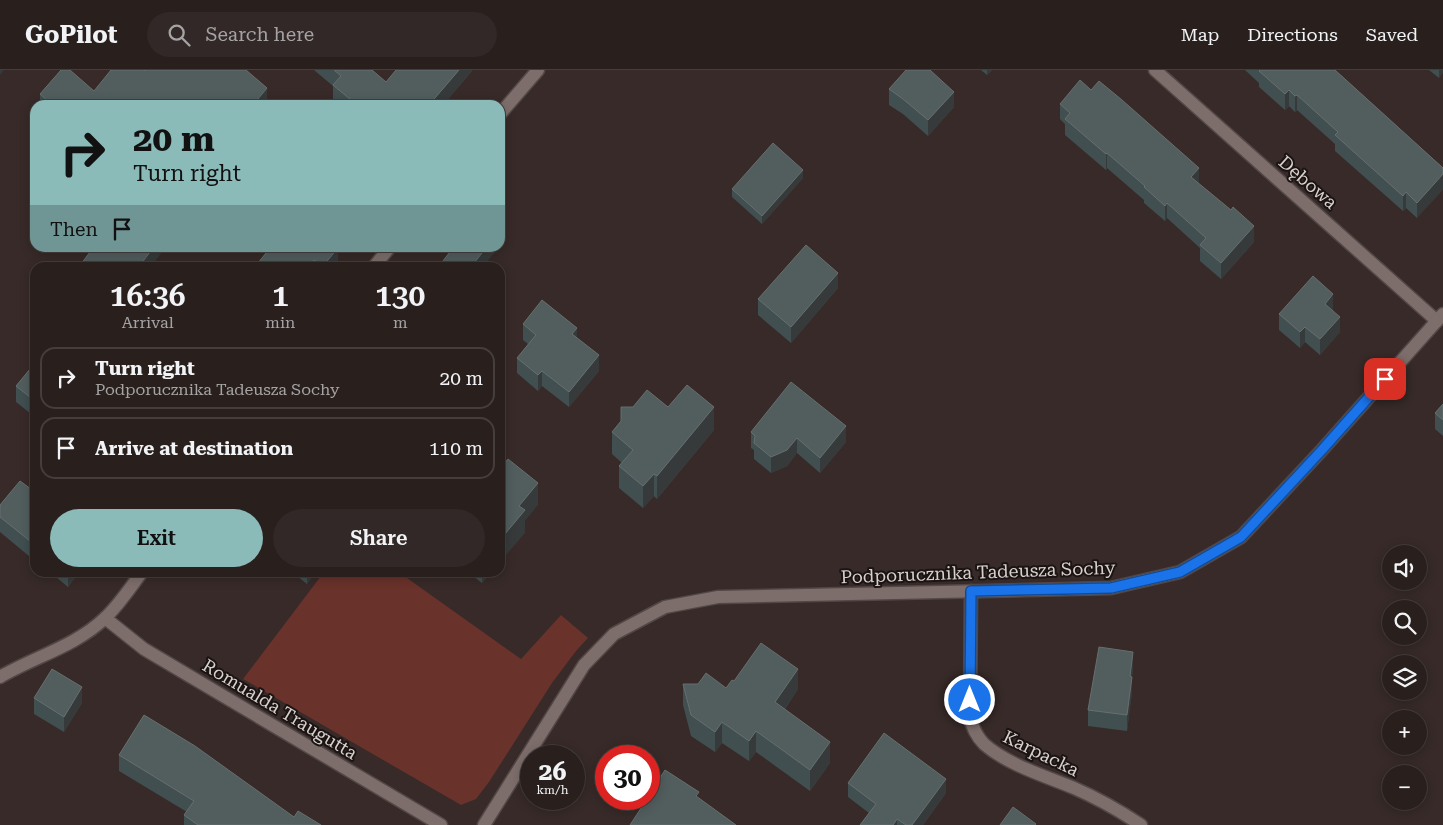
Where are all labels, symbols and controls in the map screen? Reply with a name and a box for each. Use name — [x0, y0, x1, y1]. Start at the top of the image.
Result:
search box — [147, 12, 497, 57]
text: GoPilot — [25, 21, 117, 49]
icon: search — [165, 21, 193, 49]
text: Search here — [205, 23, 314, 46]
text: Map — [1181, 24, 1219, 45]
text: Directions — [1247, 24, 1338, 45]
text: Saved — [1366, 24, 1418, 45]
text: 20 m — [133, 119, 215, 160]
icon: right — [50, 120, 115, 185]
street label: Dębowa — [1275, 151, 1342, 213]
text: Turn right — [133, 161, 241, 186]
icon: arrive — [108, 215, 136, 243]
text: Then — [50, 218, 98, 241]
text: 16:36 — [110, 278, 186, 313]
text: 1 — [272, 278, 289, 313]
text: 130 — [375, 278, 425, 313]
text: Arrival — [122, 313, 174, 332]
text: min — [265, 313, 295, 332]
text: m — [393, 313, 407, 332]
text: Turn right — [95, 357, 195, 380]
pin — [1364, 358, 1406, 400]
icon: right — [52, 364, 80, 392]
icon: arrive — [1371, 365, 1399, 393]
text: 20 m — [440, 367, 483, 390]
text: Podporucznika Tadeusza Sochy — [95, 380, 340, 399]
icon: arrive — [52, 434, 80, 462]
text: Arrive at destination — [95, 437, 293, 460]
text: 110 m — [429, 437, 483, 460]
button: Exit — [50, 509, 263, 567]
button: Share — [273, 509, 485, 567]
map controls — [1382, 545, 1427, 810]
button: sound — [1382, 545, 1427, 590]
street label: Podporucznika Tadeusza Sochy — [840, 557, 1116, 587]
button: search — [1382, 600, 1427, 645]
street label: Romualda Traugutta — [199, 655, 361, 764]
button: layers — [1382, 655, 1427, 700]
position arrow — [943, 673, 995, 725]
button: + — [1382, 710, 1427, 755]
street label: Karpacka — [1000, 726, 1083, 780]
speed limit sign: 30 — [595, 745, 660, 810]
text: 26 — [538, 757, 567, 786]
button: − — [1382, 765, 1427, 810]
text: km/h — [536, 783, 569, 797]

